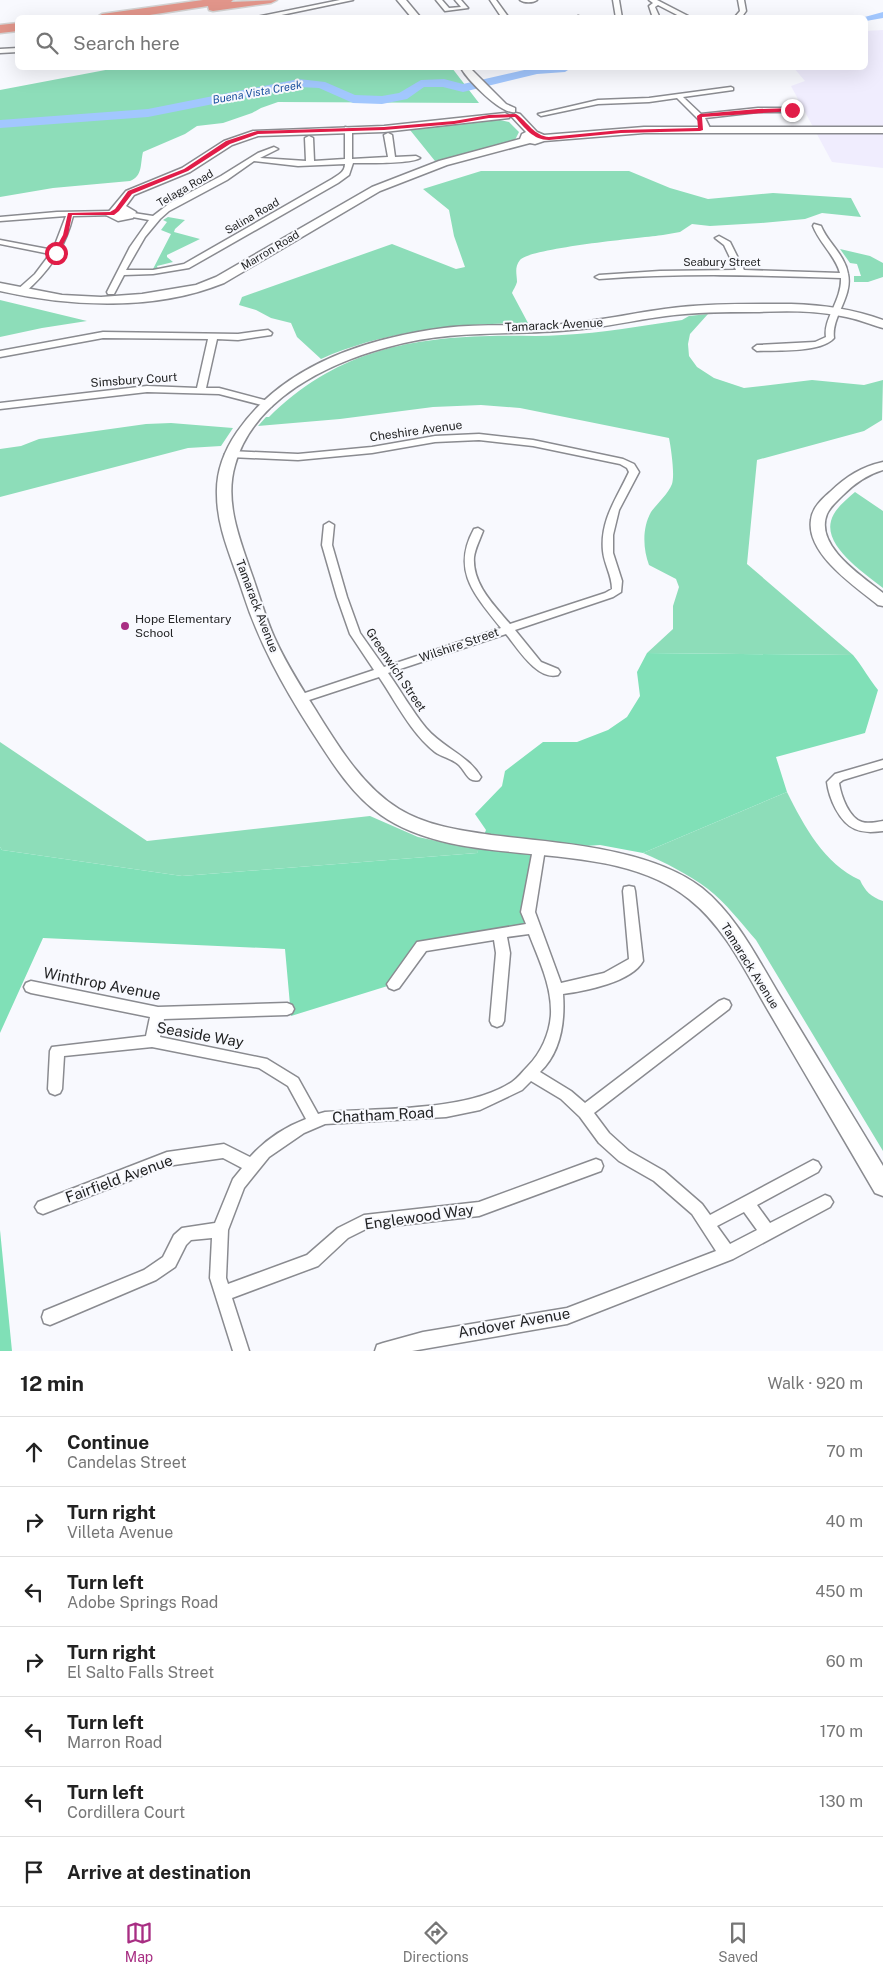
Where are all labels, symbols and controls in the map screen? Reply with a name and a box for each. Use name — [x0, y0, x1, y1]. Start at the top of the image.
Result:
search box — [15, 15, 868, 70]
icon: search — [33, 29, 61, 57]
text: Search here — [73, 32, 180, 54]
water label: Buena Vista Creek — [211, 78, 303, 106]
route end — [781, 99, 804, 122]
street label: Telaga Road — [155, 167, 215, 209]
street label: Salina Road — [223, 196, 281, 236]
street label: Marron Road — [239, 228, 301, 272]
route start — [45, 242, 68, 265]
street label: Seabury Street — [683, 256, 761, 268]
street label: Tamarack Avenue — [504, 315, 604, 335]
street label: Simsbury Court — [90, 370, 178, 390]
street label: Cheshire Avenue — [369, 418, 463, 444]
street label: Tamarack Avenue — [233, 558, 281, 655]
place label: Hope Elementary School — [135, 612, 232, 640]
marker: Hope Elementary School — [119, 620, 131, 632]
street label: Wilshire Street — [417, 625, 501, 665]
street label: Greenwich Street — [363, 626, 429, 715]
street label: Tamarack Avenue — [718, 921, 782, 1012]
street label: Winthrop Avenue — [42, 964, 162, 1003]
street label: Seaside Way — [155, 1018, 245, 1051]
street label: Chatham Road — [332, 1103, 434, 1126]
street label: Fairfield Avenue — [63, 1151, 175, 1206]
street label: Englewood Way — [363, 1200, 475, 1233]
street label: Andover Avenue — [457, 1304, 571, 1341]
text: 12 min — [20, 1371, 84, 1396]
text: Walk · 920 m — [767, 1374, 863, 1393]
text: Continue — [67, 1431, 149, 1453]
icon: ahead — [20, 1438, 48, 1466]
text: 70 m — [826, 1442, 863, 1461]
text: Candelas Street — [67, 1453, 187, 1472]
text: Turn right — [67, 1501, 156, 1523]
icon: right — [20, 1508, 48, 1536]
text: 40 m — [825, 1512, 863, 1531]
text: Villeta Avenue — [67, 1523, 173, 1542]
text: Turn left — [67, 1571, 144, 1593]
icon: left — [20, 1578, 48, 1606]
text: 450 m — [815, 1582, 863, 1601]
text: Adobe Springs Road — [67, 1593, 218, 1612]
text: Turn right — [67, 1641, 156, 1663]
icon: right — [20, 1648, 48, 1676]
text: 60 m — [826, 1652, 863, 1671]
text: El Salto Falls Street — [67, 1663, 214, 1682]
text: Turn left — [67, 1711, 144, 1733]
icon: left — [20, 1718, 48, 1746]
text: 170 m — [820, 1722, 863, 1741]
text: Marron Road — [67, 1733, 162, 1752]
text: Turn left — [67, 1781, 144, 1803]
icon: left — [20, 1788, 48, 1816]
text: 130 m — [819, 1792, 863, 1811]
text: Cordillera Court — [67, 1803, 185, 1822]
icon: arrive — [20, 1858, 48, 1886]
text: Arrive at destination — [67, 1861, 251, 1883]
tab: Map — [125, 1919, 153, 1965]
tab: Directions — [403, 1919, 469, 1965]
tab: Saved — [718, 1919, 758, 1965]

